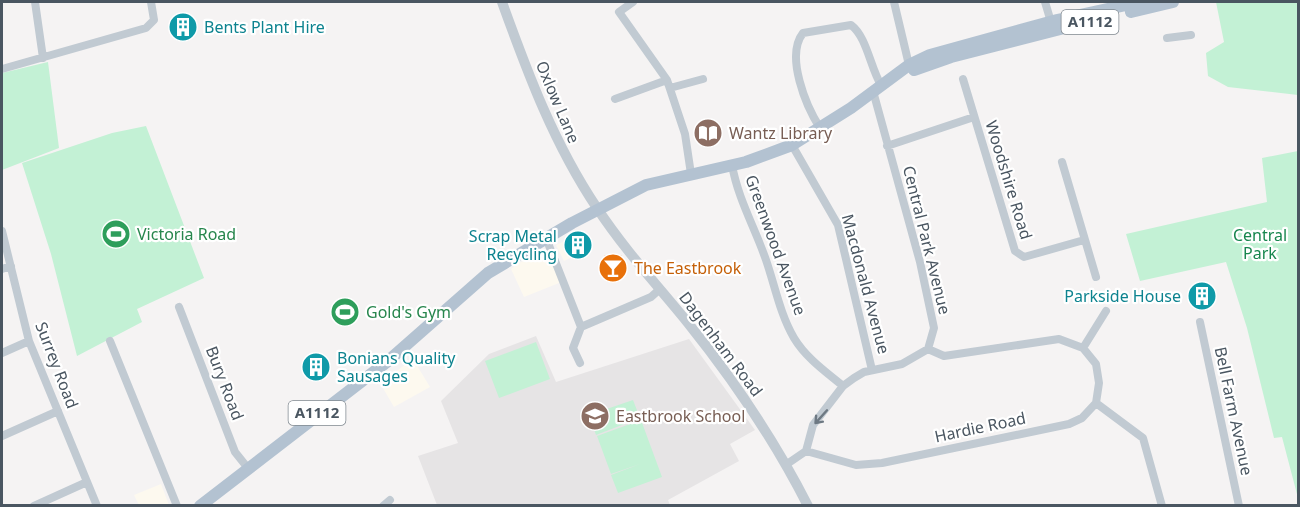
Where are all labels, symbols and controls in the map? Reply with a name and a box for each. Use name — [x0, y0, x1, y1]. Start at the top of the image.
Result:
road number: A1112 — [1062, 10, 1118, 34]
building icon: Bents Plant Hire — [167, 11, 199, 43]
place label: Bents Plant Hire — [204, 16, 325, 38]
street label: Oxlow Lane — [531, 57, 585, 147]
library icon: Wantz Library — [692, 117, 724, 149]
street label: Woodshire Road — [980, 118, 1038, 242]
place label: Wantz Library — [729, 122, 833, 144]
street label: Central Park Avenue — [898, 163, 956, 317]
street label: Greenwood Avenue — [740, 172, 812, 318]
street label: Macdonald Avenue — [837, 212, 895, 356]
sports icon: Victoria Road — [100, 218, 132, 250]
place label: Victoria Road — [137, 223, 236, 245]
park label: Central Park — [1233, 224, 1287, 264]
place label: Scrap Metal Recycling — [469, 225, 557, 265]
building icon: Scrap Metal Recycling — [562, 229, 594, 261]
bar icon: The Eastbrook — [597, 252, 629, 284]
place label: The Eastbrook — [634, 257, 742, 279]
building icon: Parkside House — [1186, 280, 1218, 312]
place label: Parkside House — [1064, 285, 1181, 307]
street label: Dagenham Road — [674, 287, 768, 401]
sports icon: Gold's Gym — [329, 296, 361, 328]
place label: Gold's Gym — [366, 301, 451, 323]
street label: Surrey Road — [30, 319, 84, 411]
street label: Bury Road — [201, 343, 249, 423]
street label: Bell Farm Avenue — [1210, 345, 1258, 477]
place label: Bonians Quality Sausages — [337, 347, 456, 387]
building icon: Bonians Quality Sausages — [300, 351, 332, 383]
school or university icon: Eastbrook School — [579, 400, 611, 432]
road number: A1112 — [288, 401, 346, 425]
place label: Eastbrook School — [616, 405, 745, 427]
street label: Hardie Road — [932, 407, 1028, 447]
one-way arrow — [814, 409, 828, 424]

